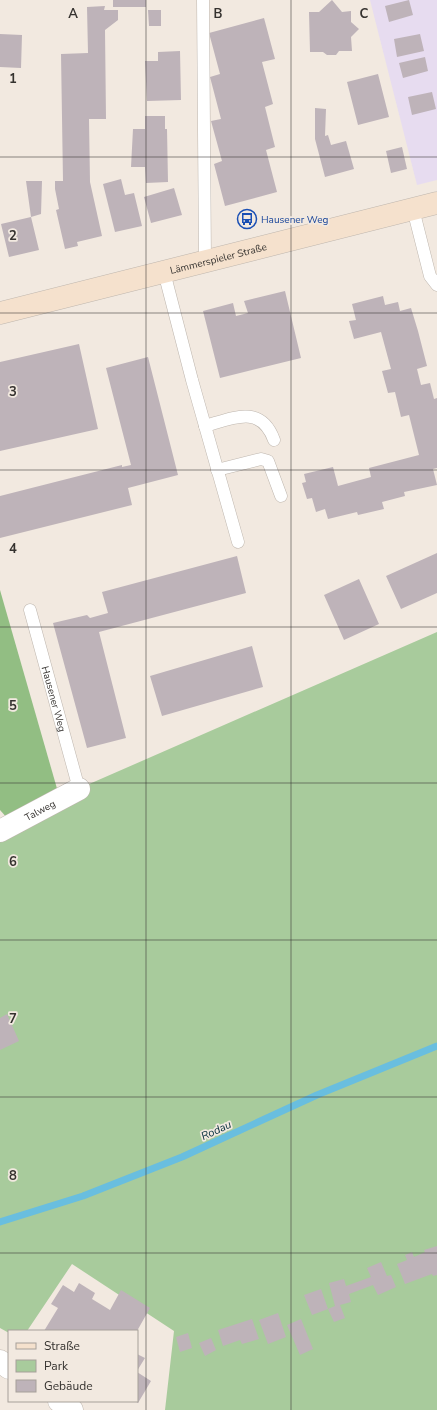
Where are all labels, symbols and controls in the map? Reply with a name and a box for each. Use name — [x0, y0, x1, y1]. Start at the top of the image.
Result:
text: A — [68, 5, 78, 23]
text: B — [214, 5, 223, 23]
text: C — [360, 5, 369, 23]
text: 1 — [9, 70, 17, 88]
bus stop icon: Hausener Weg — [236, 208, 258, 230]
place label: Hausener Weg — [261, 213, 329, 227]
text: 2 — [9, 227, 17, 245]
street label: Lämmerspieler Straße — [169, 240, 268, 278]
text: 3 — [9, 383, 17, 401]
text: 4 — [9, 540, 17, 558]
street label: Hausener Weg — [38, 665, 69, 734]
text: 5 — [9, 697, 17, 715]
street label: Talweg — [22, 797, 58, 825]
text: 6 — [9, 853, 17, 871]
text: 7 — [9, 1010, 17, 1028]
water label: Rodau — [199, 1117, 234, 1144]
text: 8 — [9, 1167, 17, 1185]
legend — [8, 1330, 138, 1402]
text: Straße — [44, 1338, 80, 1354]
text: Park — [44, 1358, 69, 1374]
text: Gebäude — [44, 1378, 93, 1394]

